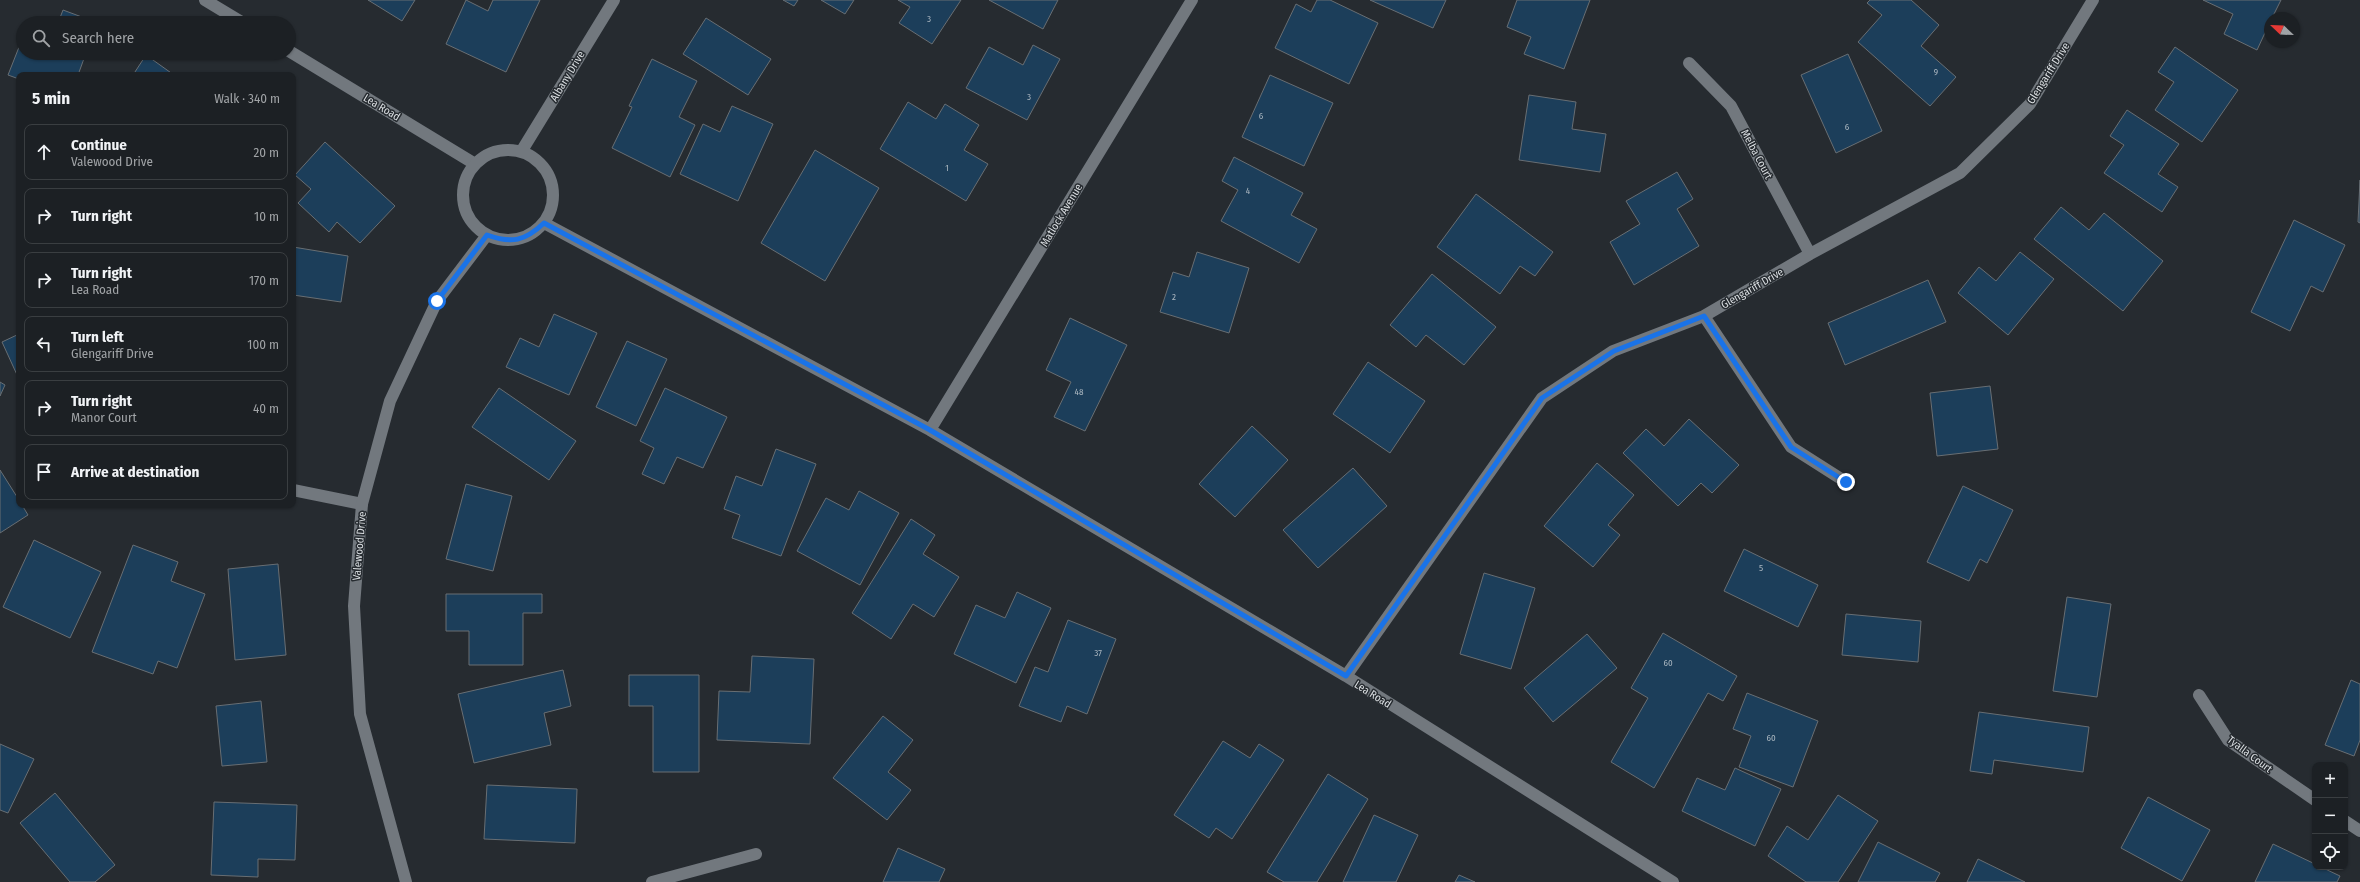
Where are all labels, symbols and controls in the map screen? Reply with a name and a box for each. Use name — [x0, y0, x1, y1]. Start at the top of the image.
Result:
north arrow — [2264, 12, 2300, 48]
house number: 3 — [927, 14, 931, 24]
search box — [16, 16, 296, 60]
icon: search — [30, 27, 52, 49]
text: Search here — [62, 29, 134, 47]
street label: Glengariff Drive — [2024, 40, 2072, 106]
street label: Albany Drive — [547, 49, 588, 104]
house number: 9 — [1934, 67, 1938, 77]
text: 5 min — [32, 88, 70, 109]
text: Walk · 340 m — [214, 91, 280, 106]
street label: Lea Road — [361, 91, 403, 123]
house number: 3 — [1027, 92, 1031, 102]
house number: 6 — [1259, 111, 1264, 121]
house number: 6 — [1845, 122, 1850, 132]
street label: Melba Court — [1738, 127, 1775, 182]
text: Continue — [71, 136, 127, 154]
icon: ahead — [33, 141, 55, 163]
text: 20 m — [253, 145, 279, 160]
text: Valewood Drive — [71, 154, 153, 169]
house number: 1 — [945, 163, 949, 173]
street label: Matlock Avenue — [1038, 182, 1085, 249]
house number: 4 — [1246, 186, 1251, 196]
icon: right — [33, 205, 55, 227]
text: Turn right — [71, 207, 132, 225]
text: 10 m — [254, 209, 279, 224]
text: Turn right — [71, 264, 132, 282]
street label: Glengariff Drive — [1719, 265, 1786, 312]
icon: right — [33, 269, 55, 291]
text: 170 m — [249, 273, 279, 288]
text: Lea Road — [71, 282, 119, 297]
route start — [428, 292, 446, 310]
house number: 2 — [1172, 292, 1176, 302]
text: Turn left — [71, 328, 124, 346]
icon: left — [33, 333, 55, 355]
text: 100 m — [247, 337, 279, 352]
text: Glengariff Drive — [71, 346, 154, 361]
house number: 48 — [1075, 387, 1084, 397]
text: Turn right — [71, 392, 132, 410]
icon: right — [33, 397, 55, 419]
text: 40 m — [253, 401, 279, 416]
text: Manor Court — [71, 410, 137, 425]
icon: arrive — [33, 461, 55, 483]
text: Arrive at destination — [71, 463, 199, 481]
route end — [1837, 473, 1855, 491]
street label: Valewood Drive — [350, 511, 369, 581]
house number: 5 — [1759, 563, 1763, 573]
house number: 37 — [1094, 648, 1102, 658]
house number: 60 — [1663, 658, 1673, 668]
street label: Lea Road — [1352, 678, 1393, 711]
house number: 60 — [1766, 733, 1776, 743]
street label: Tyalla Court — [2225, 733, 2275, 776]
map controls — [2312, 762, 2348, 870]
button: + — [2312, 762, 2348, 798]
button: − — [2312, 798, 2348, 834]
button: locate — [2312, 834, 2348, 870]

